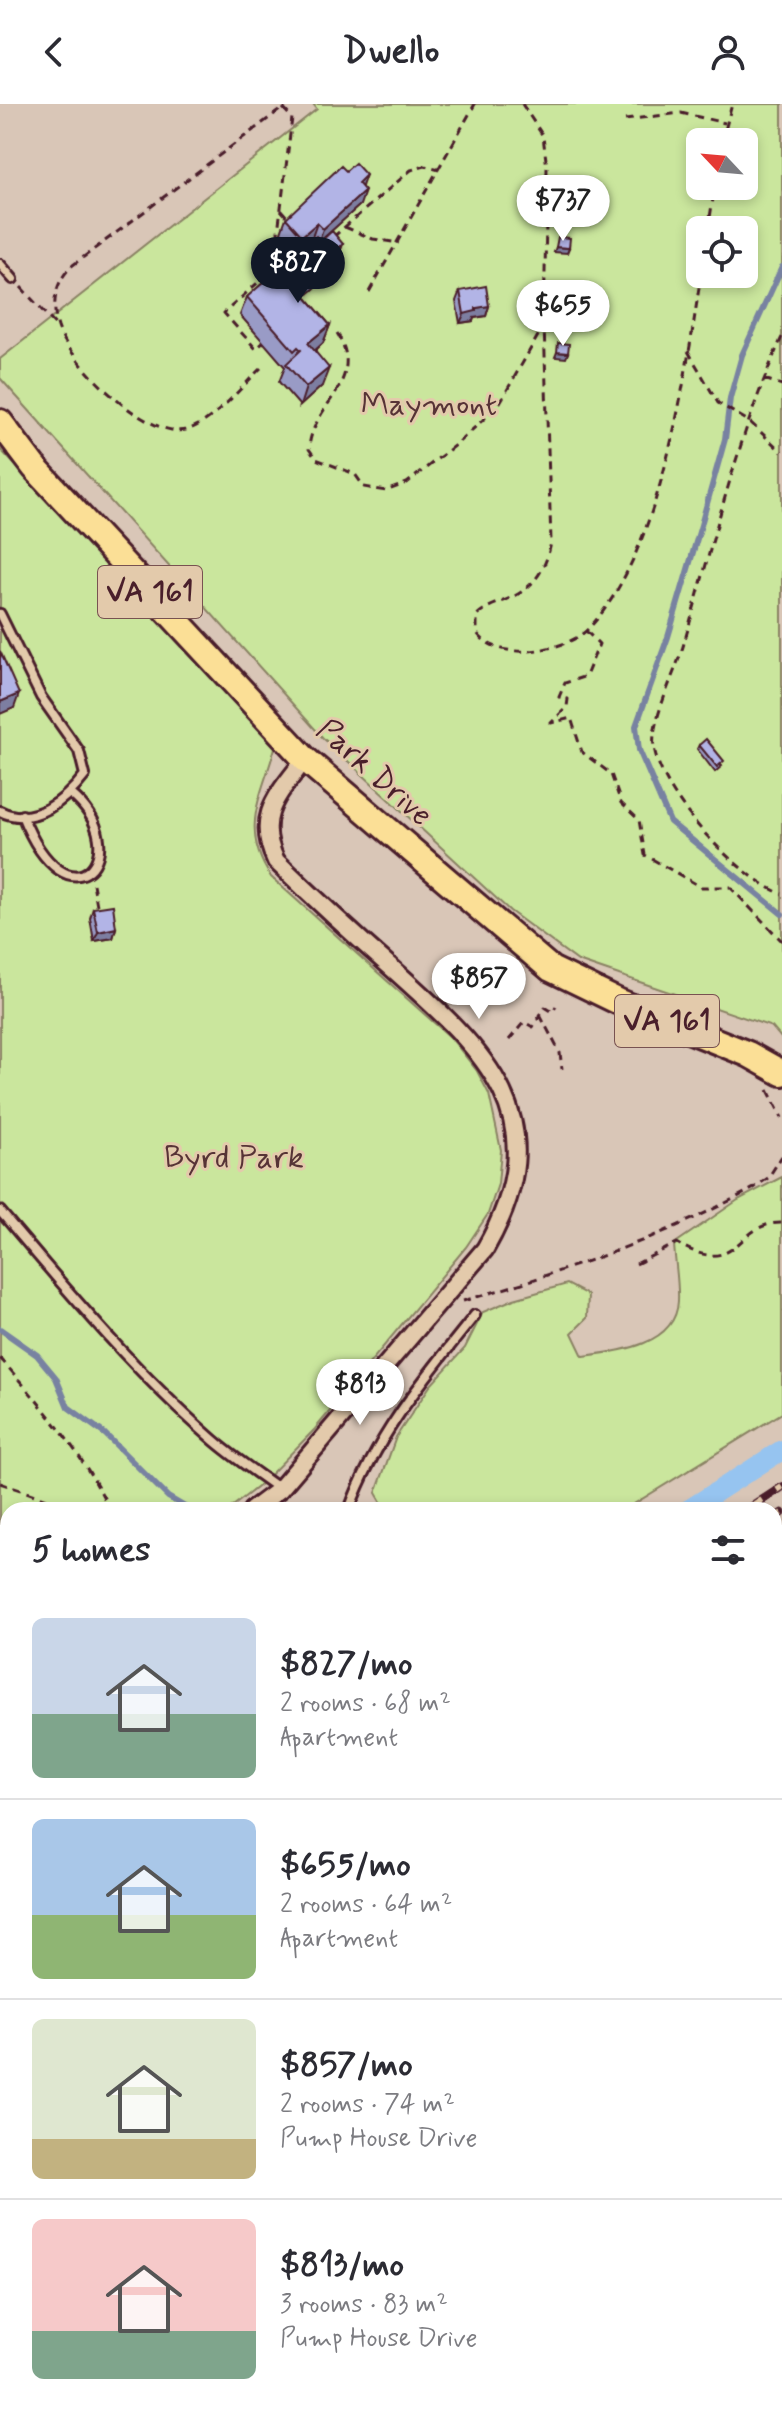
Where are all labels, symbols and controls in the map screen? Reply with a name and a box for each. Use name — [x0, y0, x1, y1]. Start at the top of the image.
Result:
text: Dwello — [343, 29, 439, 76]
icon: back — [32, 30, 76, 74]
icon: person — [706, 30, 750, 74]
north arrow — [686, 128, 758, 200]
map controls — [686, 128, 758, 288]
pin: $737 — [516, 175, 610, 243]
text: $737 — [535, 184, 591, 218]
button: locate — [686, 216, 758, 288]
pin: $827 — [251, 237, 345, 305]
text: $827 — [269, 246, 327, 280]
pin: $655 — [516, 280, 610, 348]
text: $655 — [535, 289, 591, 323]
park label: Maymont — [361, 384, 497, 426]
road number: VA 161 — [98, 566, 202, 618]
street label: Park Drive — [307, 710, 441, 836]
pin: $857 — [432, 953, 526, 1021]
text: $857 — [450, 962, 508, 996]
road number: VA 161 — [615, 995, 719, 1047]
park label: Byrd Park — [164, 1137, 304, 1179]
pin: $813 — [313, 1359, 407, 1427]
text: $813 — [334, 1368, 386, 1402]
text: 5 homes — [32, 1528, 150, 1573]
icon: filters — [706, 1528, 750, 1572]
text: $827/mo — [280, 1642, 413, 1687]
icon: home — [96, 1650, 192, 1746]
text: 2 rooms · 68 m² — [280, 1687, 451, 1721]
text: Apartment — [280, 1721, 398, 1755]
text: $655/mo — [280, 1843, 411, 1888]
icon: home — [96, 1851, 192, 1947]
text: 2 rooms · 64 m² — [280, 1888, 452, 1922]
text: Apartment — [280, 1922, 398, 1956]
text: $857/mo — [280, 2043, 413, 2088]
icon: home — [96, 2051, 192, 2147]
text: 2 rooms · 74 m² — [280, 2088, 455, 2122]
text: Pump House Drive — [280, 2122, 477, 2156]
text: $813/mo — [280, 2243, 404, 2288]
icon: home — [96, 2251, 192, 2347]
text: 3 rooms · 83 m² — [280, 2288, 448, 2322]
text: Pump House Drive — [280, 2322, 477, 2356]

